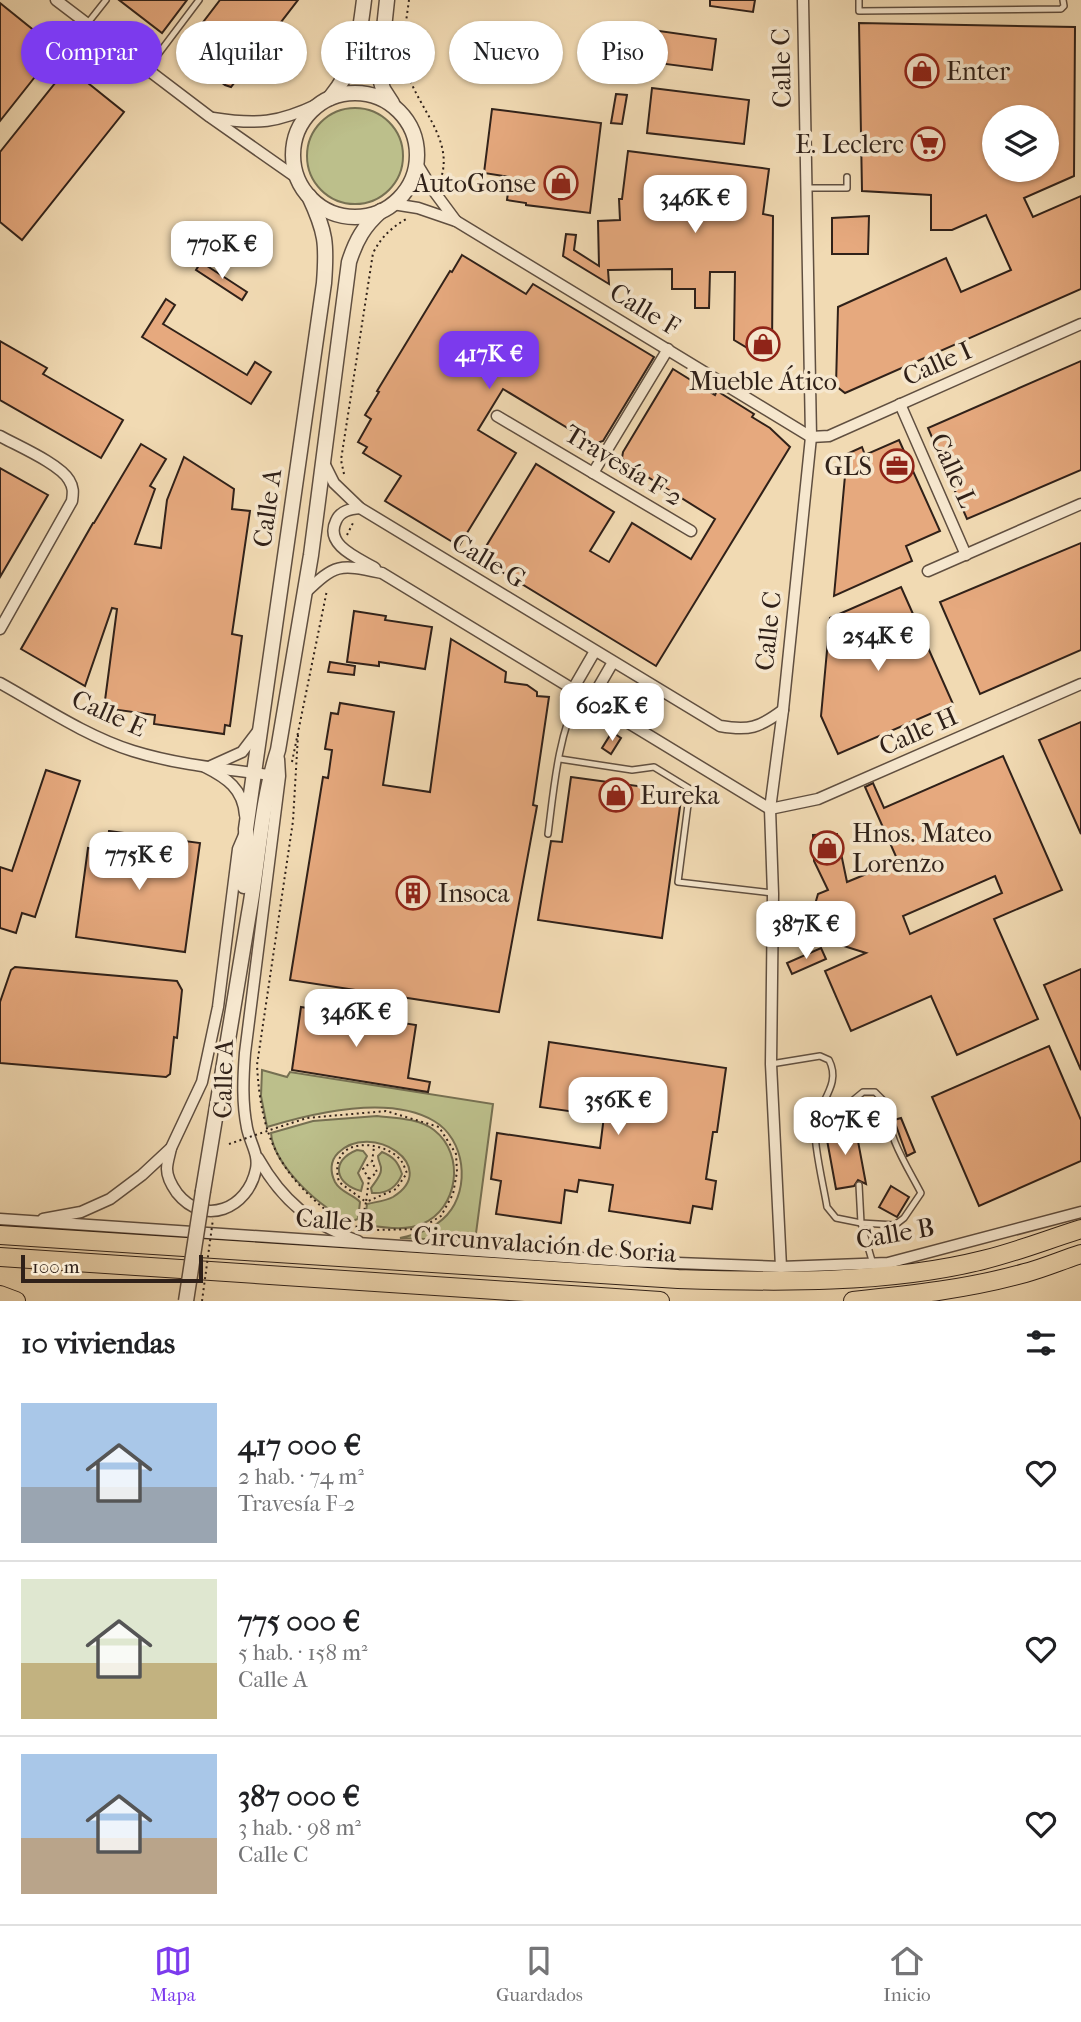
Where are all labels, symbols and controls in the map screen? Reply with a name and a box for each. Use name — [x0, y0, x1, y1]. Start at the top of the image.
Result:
chip: Comprar — [21, 21, 162, 84]
chip: Alquilar — [176, 21, 307, 84]
chip: Filtros — [321, 21, 435, 84]
chip: Nuevo — [449, 21, 563, 84]
chip: Piso — [577, 21, 668, 84]
street label: Calle C — [765, 28, 798, 108]
shop icon: Enter — [903, 52, 941, 90]
place label: Enter — [946, 56, 1010, 87]
map controls — [982, 105, 1059, 182]
button: layers — [982, 105, 1059, 182]
supermarket icon: E. Leclerc — [909, 125, 947, 163]
place label: E. Leclerc — [795, 129, 904, 160]
shop icon: AutoGonse — [542, 164, 580, 202]
place label: AutoGonse — [412, 168, 536, 199]
pin: 346K € — [638, 176, 752, 235]
text: 346K € — [660, 184, 730, 211]
pin: 770K € — [165, 222, 279, 281]
text: 770K € — [187, 230, 257, 257]
street label: Calle F — [604, 277, 685, 342]
shop icon: Mueble Ático — [744, 325, 782, 363]
pin: 417K € — [432, 332, 546, 391]
street label: Calle I — [898, 335, 977, 392]
text: 417K € — [455, 340, 523, 367]
place label: Mueble Ático — [689, 365, 837, 397]
street label: Travesía F-2 — [559, 418, 689, 513]
street label: Calle L — [924, 428, 984, 512]
office icon: GLS — [878, 447, 916, 485]
place label: GLS — [825, 451, 872, 482]
street label: Calle A — [247, 466, 289, 549]
street label: Calle G — [446, 526, 531, 594]
street label: Calle C — [749, 590, 788, 672]
pin: 254K € — [821, 614, 935, 673]
text: 254K € — [843, 622, 913, 649]
street label: Calle E — [67, 683, 151, 744]
pin: 602K € — [555, 684, 669, 743]
text: 602K € — [576, 692, 648, 719]
street label: Calle H — [874, 700, 962, 762]
shop icon: Eureka — [597, 776, 635, 814]
place label: Eureka — [640, 780, 721, 811]
place label: Hnos. Mateo Lorenzo — [852, 818, 992, 879]
shop icon: Hnos. Mateo Lorenzo — [808, 829, 846, 867]
pin: 775K € — [82, 832, 196, 892]
text: 775K € — [105, 841, 173, 868]
building icon: Insoca — [394, 874, 432, 912]
place label: Insoca — [438, 878, 510, 909]
pin: 387K € — [749, 902, 863, 961]
text: 387K € — [772, 910, 840, 937]
pin: 346K € — [299, 990, 413, 1049]
text: 346K € — [321, 998, 391, 1025]
street label: Calle A — [207, 1038, 240, 1119]
pin: 356K € — [561, 1078, 675, 1137]
text: 356K € — [584, 1086, 652, 1113]
pin: 807K € — [788, 1098, 902, 1157]
text: 807K € — [810, 1106, 880, 1133]
street label: Calle B — [294, 1202, 375, 1239]
street label: Calle B — [853, 1211, 937, 1256]
street label: Circunvalación de Soria — [413, 1220, 678, 1269]
scale bar — [21, 1252, 203, 1284]
text: 100 m — [32, 1256, 80, 1278]
icon: filters — [1022, 1324, 1060, 1362]
text: 10 viviendas — [21, 1326, 175, 1361]
text: 417 000 € — [238, 1428, 361, 1463]
icon: home — [77, 1431, 161, 1515]
icon: heart — [1022, 1454, 1060, 1492]
text: 2 hab. · 74 m² — [238, 1463, 364, 1490]
text: Travesía F-2 — [238, 1490, 355, 1517]
text: 775 000 € — [238, 1604, 360, 1639]
icon: home — [77, 1607, 161, 1691]
icon: heart — [1022, 1630, 1060, 1668]
text: 5 hab. · 158 m² — [238, 1639, 368, 1666]
text: Calle A — [238, 1666, 308, 1693]
text: 387 000 € — [238, 1779, 360, 1814]
icon: home — [77, 1782, 161, 1866]
icon: heart — [1022, 1805, 1060, 1843]
text: 3 hab. · 98 m² — [238, 1814, 361, 1841]
text: Calle C — [238, 1841, 308, 1868]
tab: Mapa — [150, 1942, 195, 2006]
tab: Guardados — [496, 1942, 583, 2006]
tab: Inicio — [883, 1942, 931, 2006]

